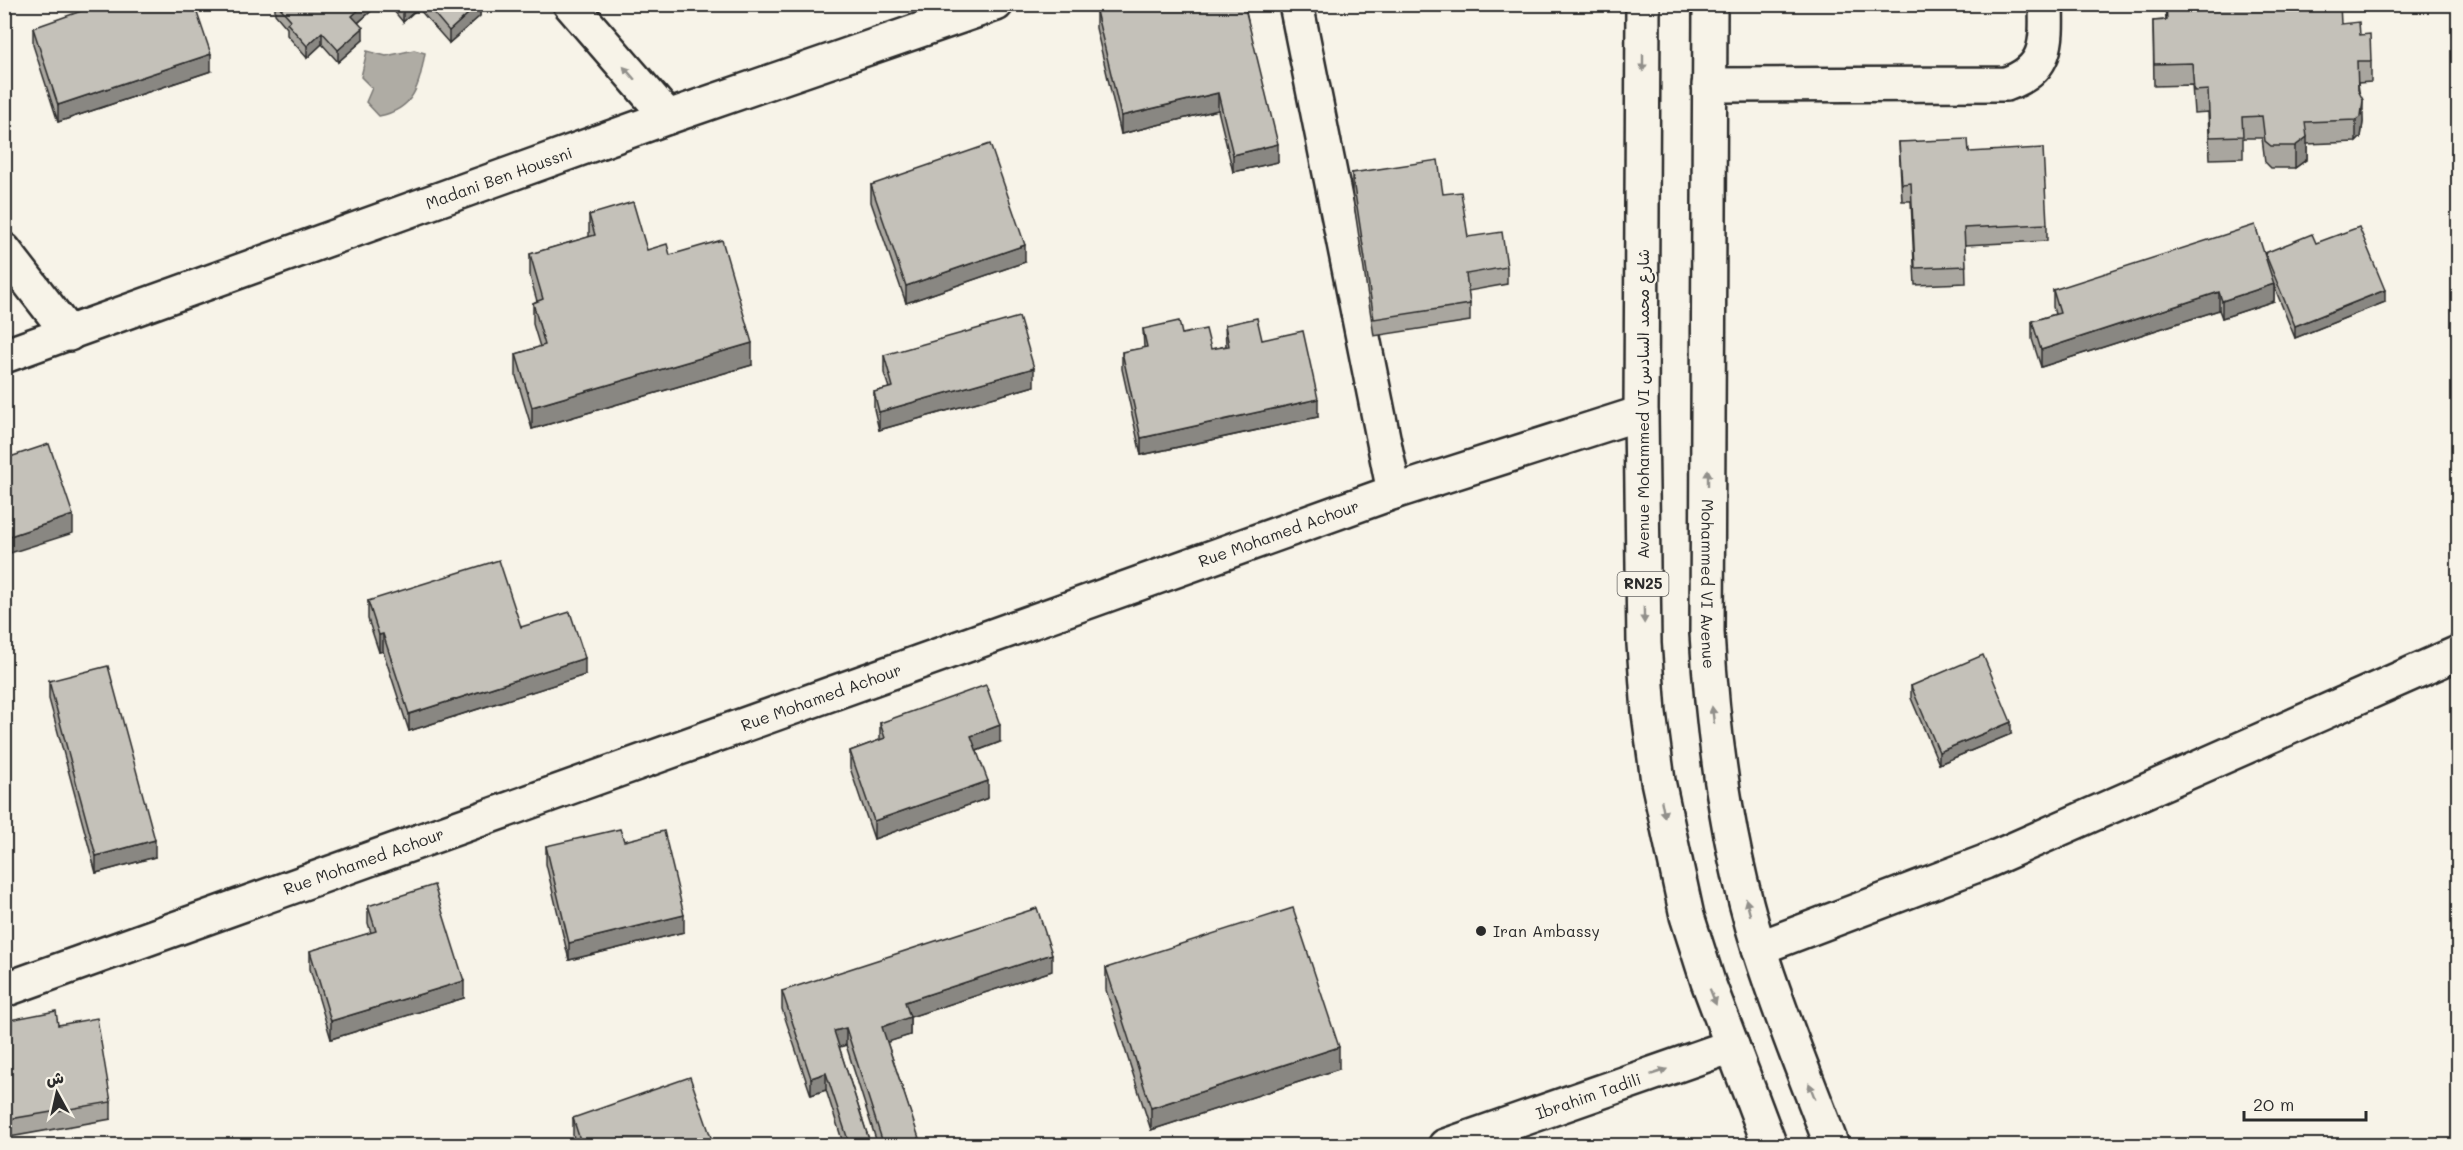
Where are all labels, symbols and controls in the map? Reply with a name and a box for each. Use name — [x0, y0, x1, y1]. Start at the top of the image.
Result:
one-way arrow — [1638, 53, 1648, 72]
one-way arrow — [622, 65, 636, 80]
street label: Madani Ben Houssni — [422, 141, 575, 213]
street label: Avenue Mohammed VI شارع محمد السادس — [1632, 249, 1655, 559]
one-way arrow — [1703, 469, 1713, 488]
street label: Rue Mohamed Achour — [1195, 494, 1362, 571]
street label: Mohammed VI Avenue — [1697, 499, 1720, 670]
road number: RN25 — [1618, 572, 1668, 596]
one-way arrow — [1639, 605, 1649, 624]
street label: Rue Mohamed Achour — [738, 658, 904, 735]
one-way arrow — [1708, 706, 1717, 725]
one-way arrow — [1659, 799, 1668, 818]
street label: Rue Mohamed Achour — [280, 822, 447, 899]
one-way arrow — [1743, 898, 1752, 916]
place label: Iran Ambassy — [1493, 920, 1600, 941]
marker: Iran Ambassy — [1474, 924, 1488, 938]
one-way arrow — [1709, 988, 1719, 1006]
north arrow — [27, 1063, 87, 1123]
text: ش — [45, 1066, 65, 1089]
one-way arrow — [1650, 1066, 1668, 1076]
street label: Ibrahim Tadili — [1533, 1068, 1644, 1124]
one-way arrow — [1806, 1082, 1816, 1100]
scale bar — [2244, 1084, 2366, 1122]
text: 20 m — [2253, 1092, 2294, 1116]

